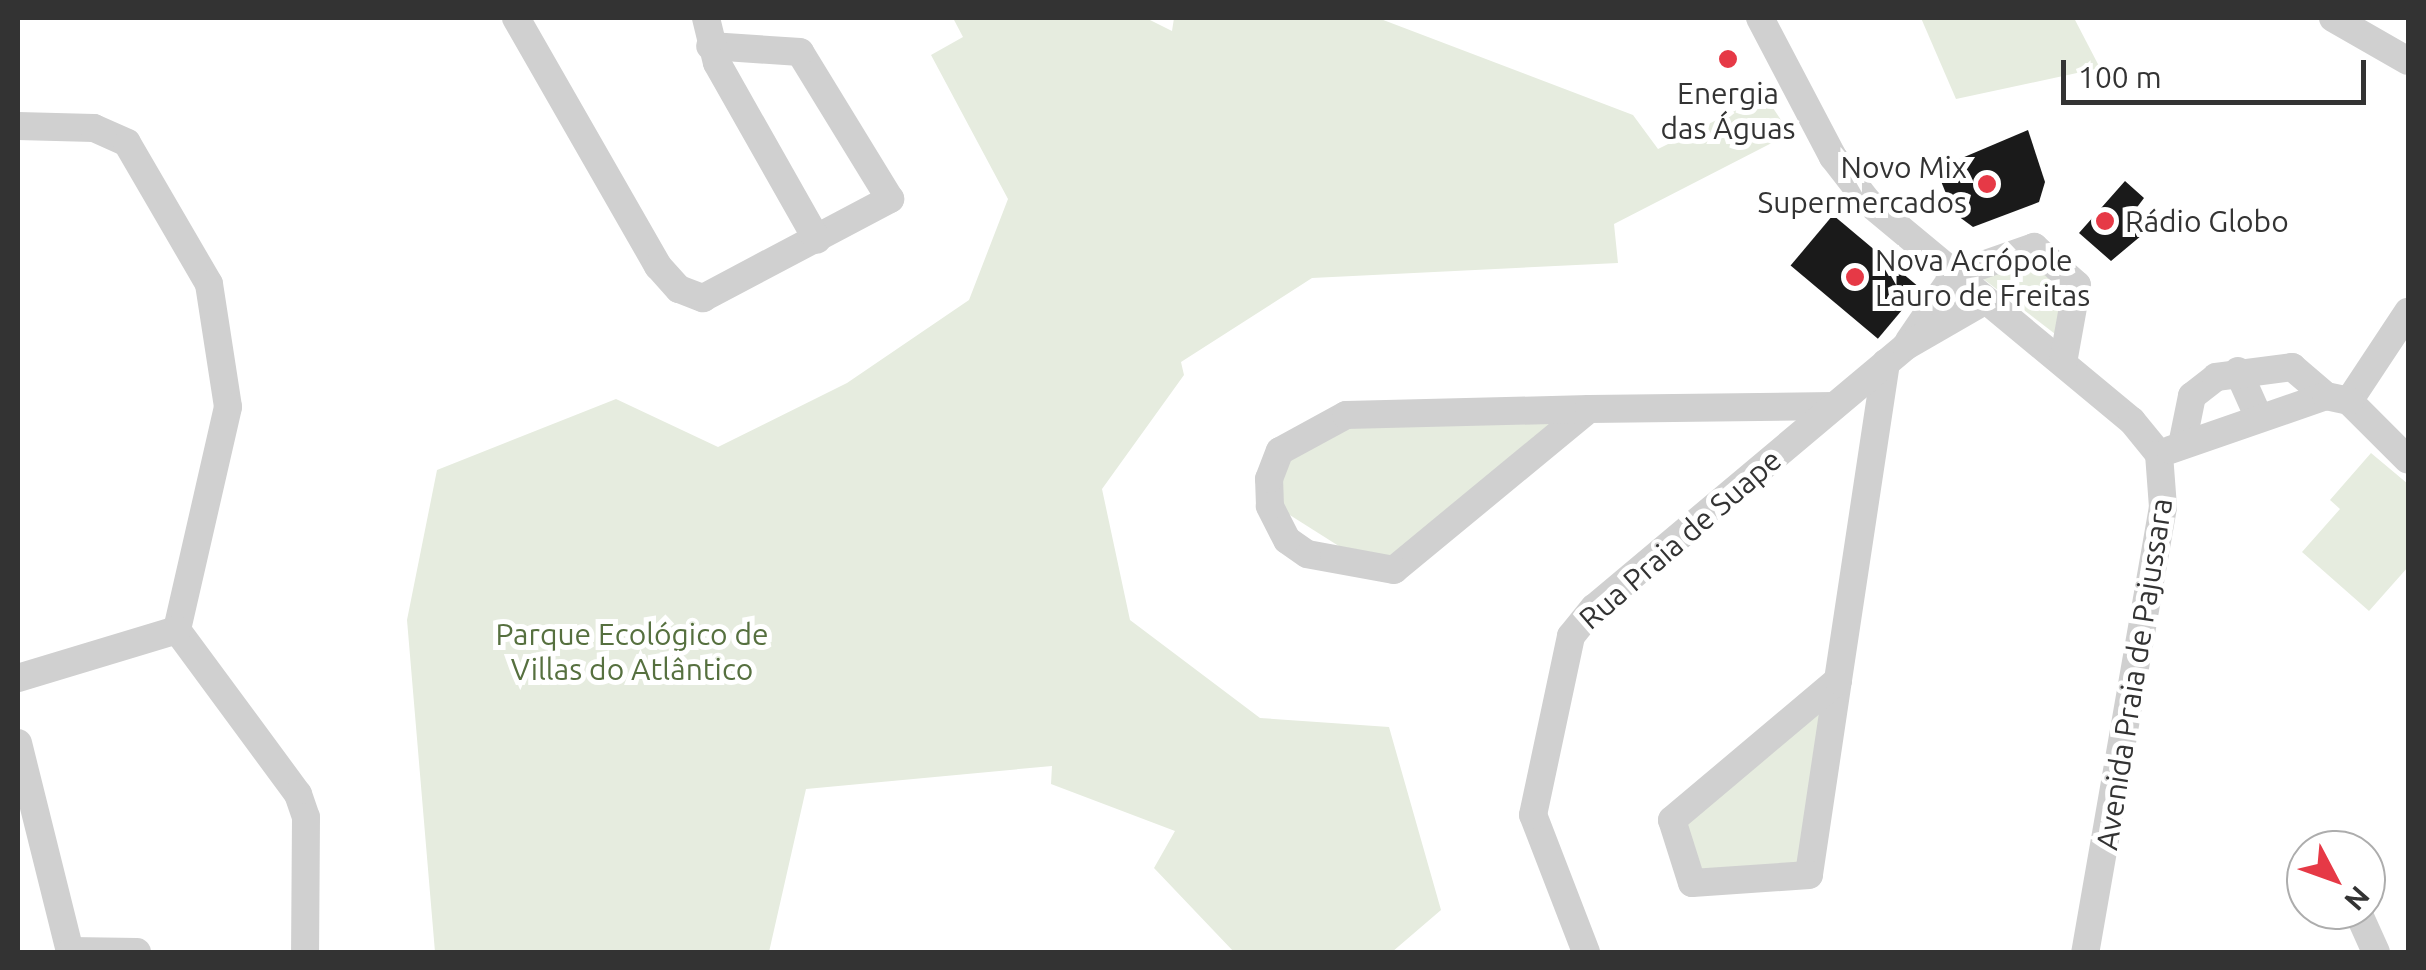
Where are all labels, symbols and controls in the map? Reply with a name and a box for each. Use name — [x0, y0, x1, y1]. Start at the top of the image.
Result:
scale bar — [2066, 40, 2371, 102]
marker: Energia das Águas — [1717, 48, 1739, 70]
text: 100 m — [2078, 60, 2162, 94]
place label: Energia das Águas — [1660, 75, 1796, 146]
place label: Novo Mix Supermercados — [1757, 149, 1967, 220]
marker: Novo Mix Supermercados — [1976, 173, 1998, 195]
place label: Rádio Globo — [2125, 203, 2289, 239]
marker: Rádio Globo — [2094, 210, 2116, 232]
place label: Nova Acrópole Lauro de Freitas — [1875, 242, 2090, 312]
marker: Nova Acrópole Lauro de Freitas — [1844, 266, 1866, 288]
street label: Rua Praia de Suape — [1572, 442, 1788, 636]
street label: Avenida Praia de Pajussara — [2088, 496, 2180, 852]
park label: Parque Ecológico de Villas do Atlântico — [495, 616, 769, 686]
north arrow — [2286, 830, 2386, 930]
text: N — [2339, 881, 2376, 917]

